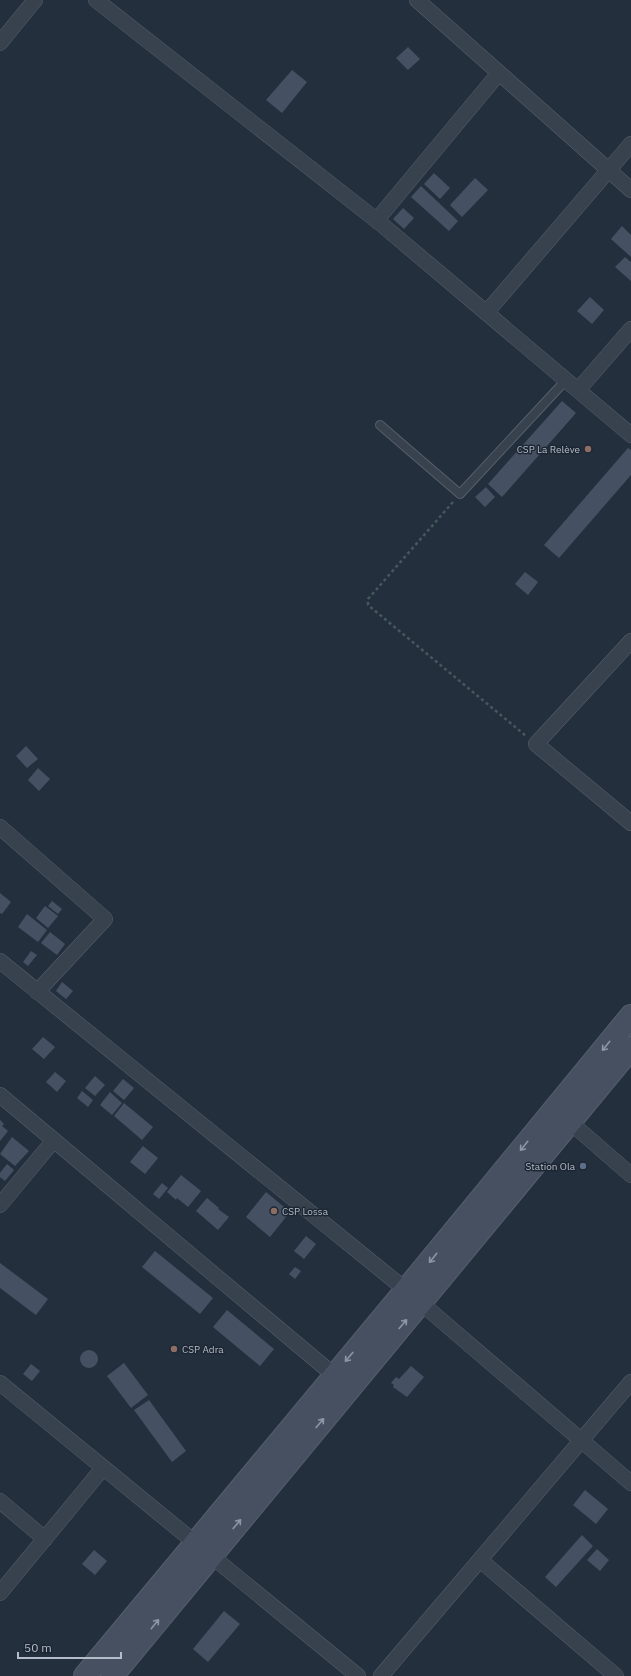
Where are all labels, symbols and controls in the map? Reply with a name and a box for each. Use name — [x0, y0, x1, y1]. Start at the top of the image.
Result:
place label: CSP La Relève — [517, 443, 581, 456]
marker: CSP La Relève — [583, 444, 593, 454]
one-way arrow — [602, 1040, 611, 1051]
one-way arrow — [519, 1141, 528, 1152]
place label: Station Ola — [526, 1160, 576, 1173]
marker: Station Ola — [578, 1161, 588, 1171]
place label: CSP Lossa — [282, 1205, 329, 1218]
marker: CSP Lossa — [269, 1206, 279, 1216]
one-way arrow — [428, 1252, 437, 1263]
one-way arrow — [399, 1318, 408, 1329]
place label: CSP Adra — [182, 1343, 224, 1356]
marker: CSP Adra — [169, 1344, 179, 1354]
one-way arrow — [344, 1352, 353, 1362]
one-way arrow — [315, 1418, 324, 1429]
one-way arrow — [232, 1518, 241, 1529]
one-way arrow — [150, 1619, 159, 1630]
scale bar — [18, 1634, 121, 1660]
text: 50 m — [24, 1640, 52, 1655]

